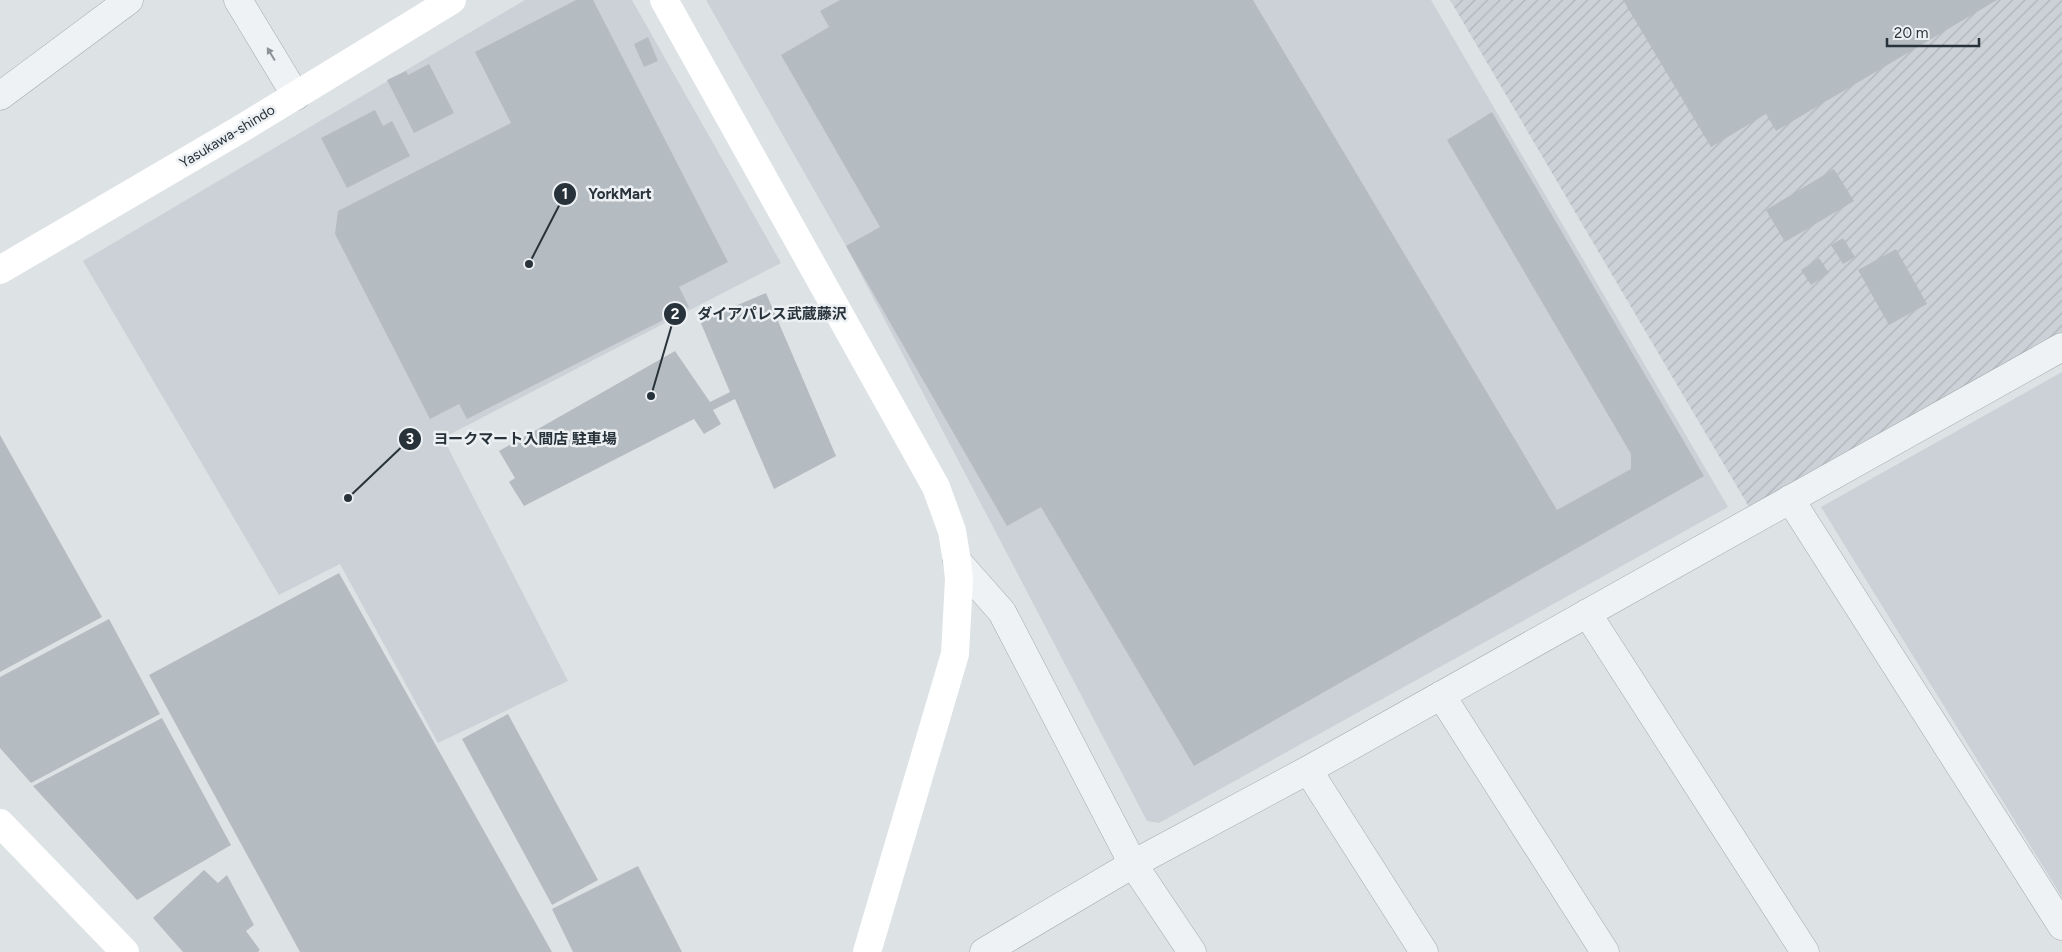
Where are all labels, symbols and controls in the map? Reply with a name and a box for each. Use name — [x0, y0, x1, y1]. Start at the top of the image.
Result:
scale bar — [1887, 15, 1980, 47]
text: 20 m — [1894, 24, 1928, 42]
one-way arrow — [266, 47, 275, 60]
street label: Yasukawa-shindo — [176, 101, 278, 172]
callout: YorkMart — [553, 179, 661, 209]
text: 1 — [562, 185, 568, 203]
text: YorkMart — [588, 185, 652, 203]
callout: ダイアパレス武蔵藤沢 — [662, 299, 857, 329]
text: 2 — [671, 305, 680, 323]
text: ダイアパレス武蔵藤沢 — [697, 305, 847, 323]
callout: ヨークマート入間店 駐車場 — [398, 424, 626, 454]
text: 3 — [406, 430, 414, 448]
text: ヨークマート入間店 駐車場 — [433, 430, 617, 448]

